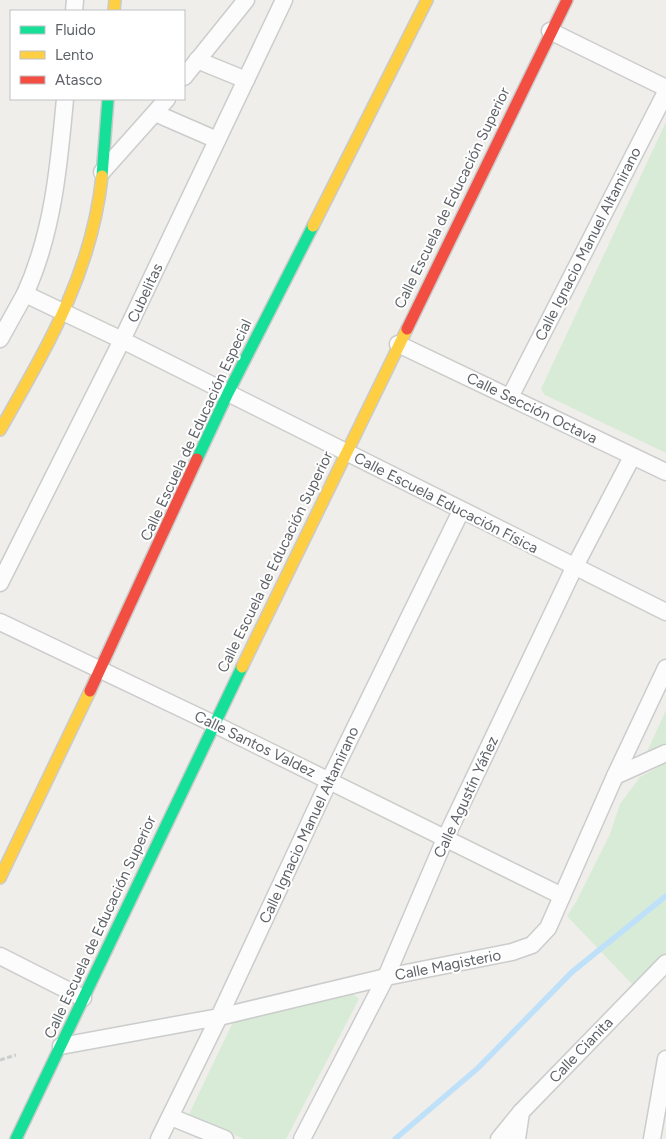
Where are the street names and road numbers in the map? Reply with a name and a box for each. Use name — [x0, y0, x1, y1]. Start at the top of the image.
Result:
street label: Calle Escuela de Educación Superior — [390, 84, 514, 312]
street label: Calle Ignacio Manuel Altamirano — [531, 144, 645, 344]
street label: Cubelitas — [123, 261, 167, 325]
street label: Calle Escuela de Educación Especial — [137, 316, 255, 544]
street label: Calle Sección Octava — [464, 369, 600, 447]
street label: Calle Escuela de Educación Superior — [213, 448, 337, 676]
street label: Calle Escuela Educación Física — [351, 449, 541, 557]
street label: Calle Santos Valdez — [192, 707, 318, 781]
street label: Calle Ignacio Manuel Altamirano — [255, 724, 363, 926]
street label: Calle Agustín Yáñez — [430, 733, 502, 861]
street label: Calle Escuela de Educación Superior — [40, 813, 160, 1041]
street label: Calle Magisterio — [393, 946, 503, 984]
street label: Calle Cianita — [545, 1014, 617, 1086]

